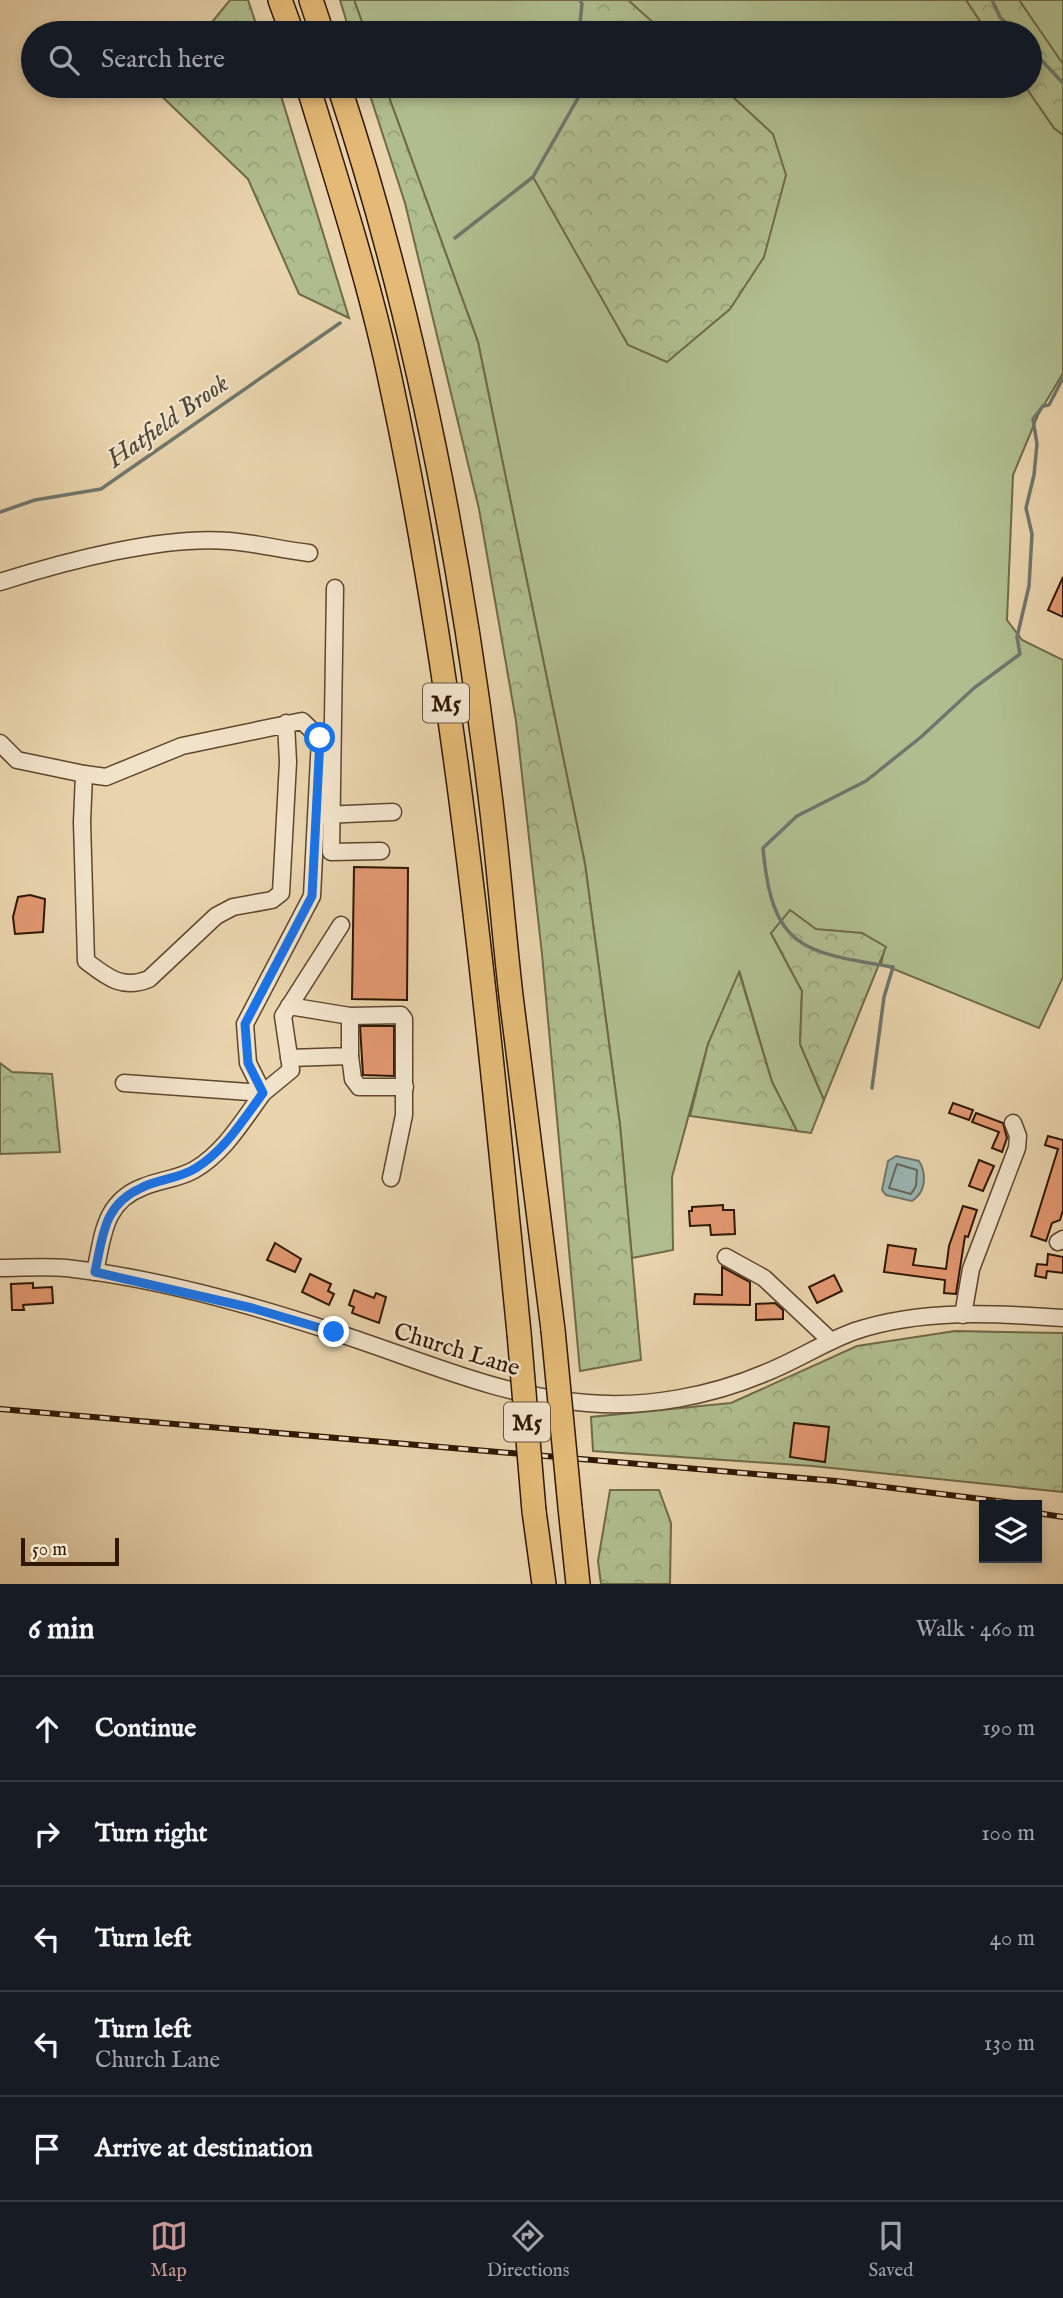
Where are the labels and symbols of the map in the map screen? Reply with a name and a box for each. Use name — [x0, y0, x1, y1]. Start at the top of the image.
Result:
water label: Hatfield Brook — [100, 367, 236, 476]
road number: M5 — [423, 684, 469, 722]
route start — [304, 722, 335, 753]
route end — [318, 1316, 349, 1347]
street label: Church Lane — [390, 1317, 524, 1384]
road number: M5 — [504, 1402, 550, 1442]
scale bar — [21, 1535, 119, 1567]

